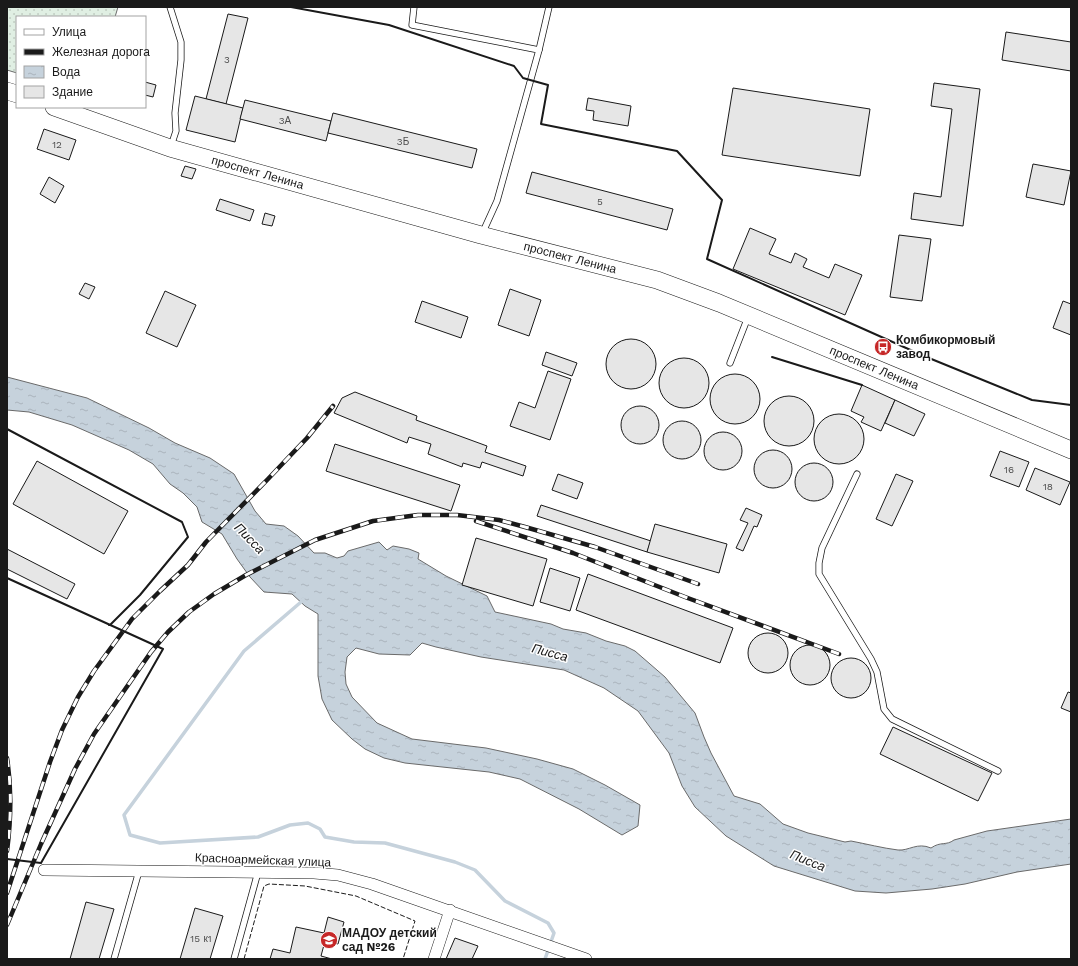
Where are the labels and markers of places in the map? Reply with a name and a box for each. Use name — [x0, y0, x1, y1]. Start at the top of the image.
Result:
place label: Комбикормовый завод — [896, 333, 995, 361]
bus stop icon: Комбикормовый завод — [873, 337, 893, 357]
place label: МАДОУ детский сад №26 — [342, 926, 437, 954]
school or university icon: МАДОУ детский сад №26 — [319, 930, 339, 950]

